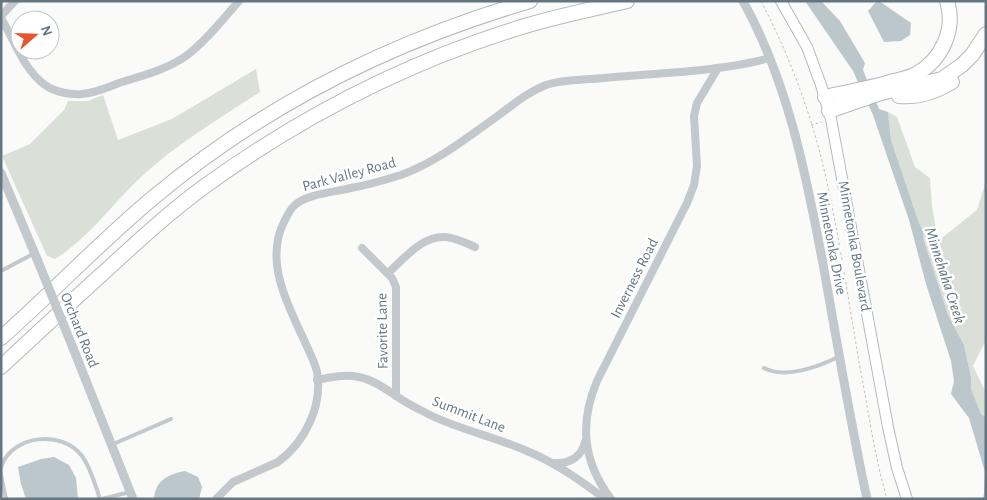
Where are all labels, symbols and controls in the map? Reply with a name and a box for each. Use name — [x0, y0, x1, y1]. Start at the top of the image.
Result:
north arrow — [10, 10, 60, 60]
text: N — [38, 24, 55, 38]
street label: Park Valley Road — [301, 155, 398, 194]
street label: Minnetonka Boulevard — [836, 180, 873, 313]
street label: Minnetonka Drive — [814, 190, 849, 296]
water label: Minnehaha Creek — [922, 225, 968, 325]
street label: Inverness Road — [608, 236, 661, 321]
street label: Orchard Road — [58, 290, 101, 370]
street label: Favorite Lane — [374, 293, 391, 369]
street label: Summit Lane — [430, 394, 508, 435]

